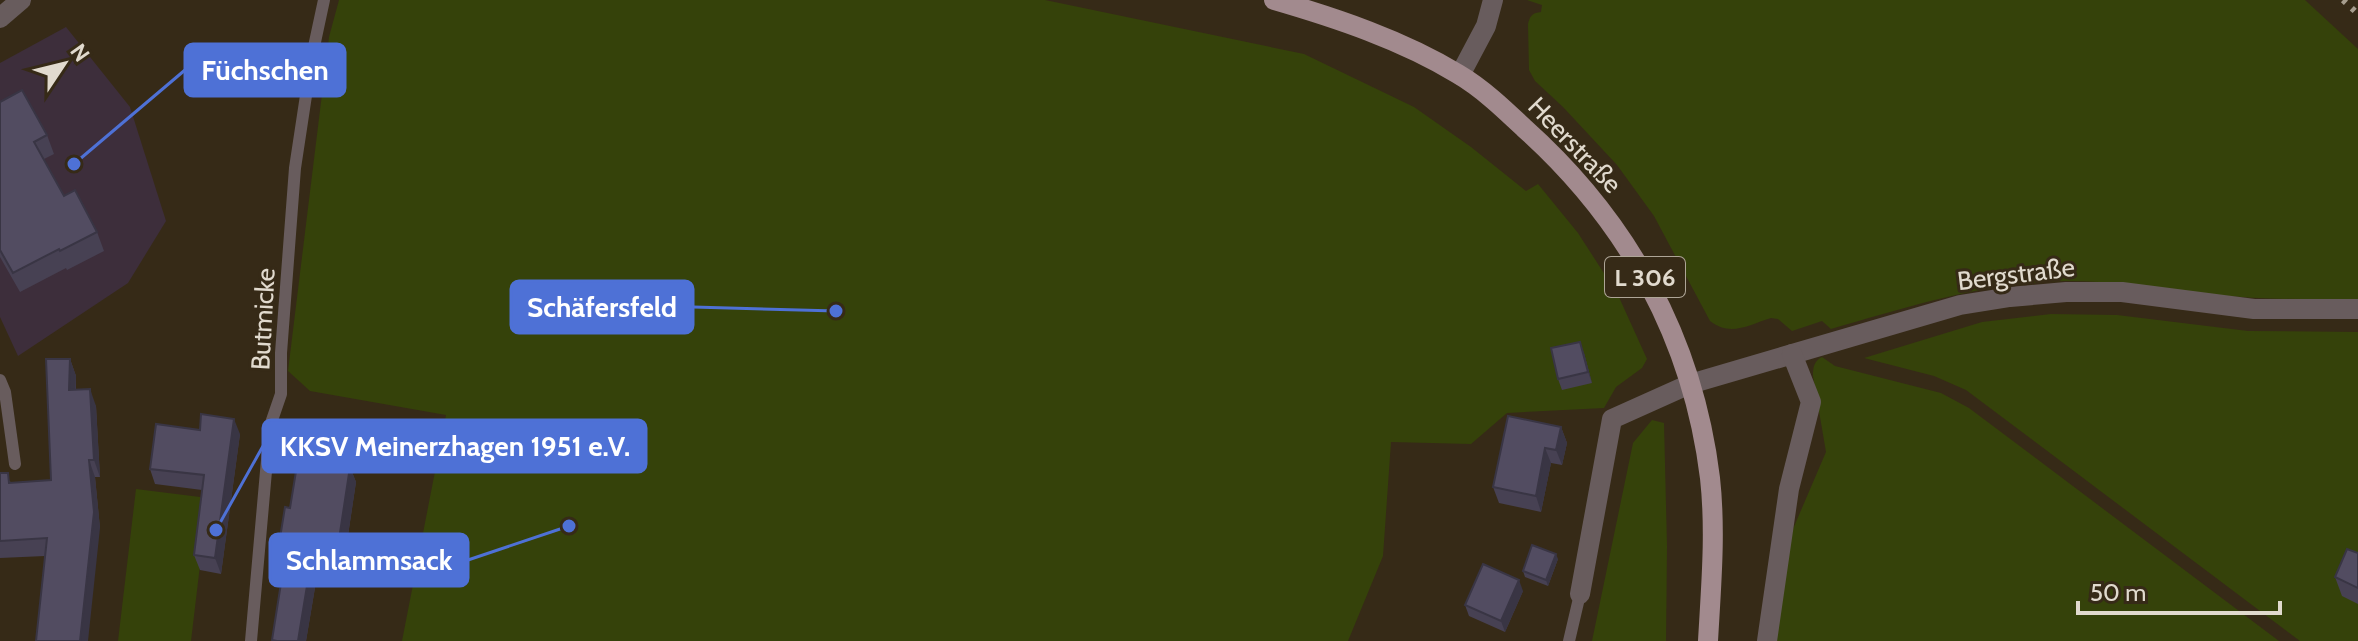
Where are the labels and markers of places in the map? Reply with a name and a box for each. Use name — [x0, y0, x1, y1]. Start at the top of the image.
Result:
callout: Füchschen — [185, 44, 345, 96]
callout: Schäfersfeld — [511, 281, 693, 333]
callout: KKSV Meinerzhagen 1951 e.V. — [263, 420, 646, 472]
callout: Schlammsack — [270, 534, 468, 586]

